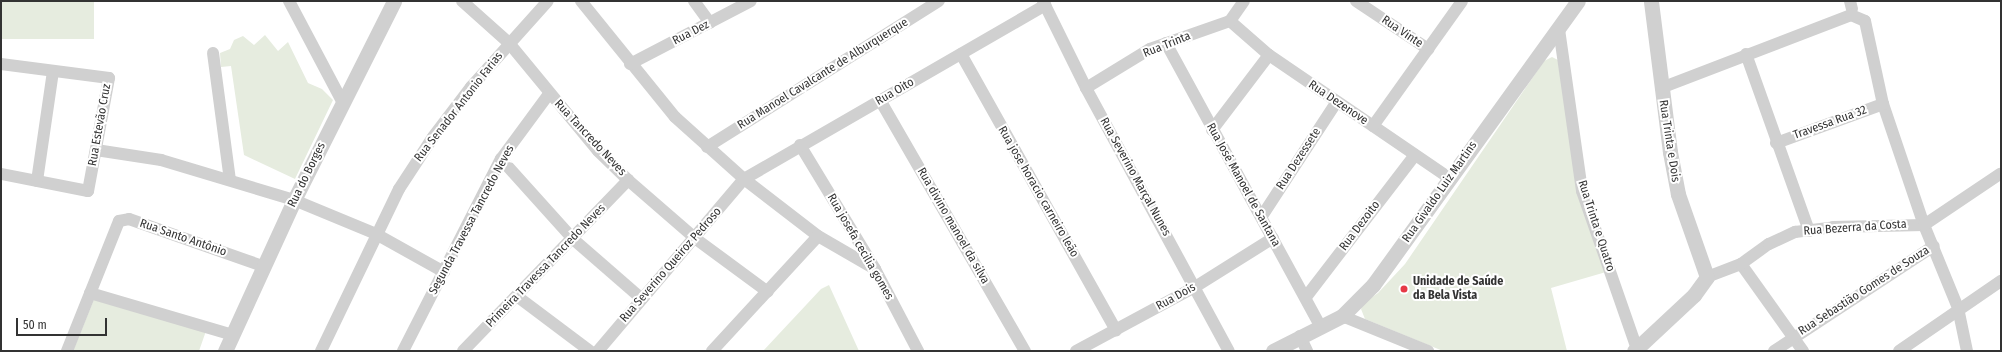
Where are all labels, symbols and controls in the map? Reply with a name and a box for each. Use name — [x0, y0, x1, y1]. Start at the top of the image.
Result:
street label: Rua Vinte — [1379, 13, 1425, 51]
street label: Rua Manoel Cavalcante de Alburquerque — [735, 15, 911, 133]
street label: Rua Dez — [670, 18, 712, 48]
street label: Rua Trinta — [1141, 29, 1193, 61]
street label: Rua Senador Antonio Farias — [412, 49, 506, 165]
street label: Rua Oito — [873, 75, 917, 109]
street label: Rua Dezenove — [1305, 78, 1371, 128]
street label: Rua Estevão Cruz — [86, 83, 114, 167]
street label: Rua Tancredo Neves — [551, 97, 629, 179]
street label: Rua Trinta e Dois — [1655, 99, 1683, 183]
street label: Travessa Rua 32 — [1791, 103, 1869, 143]
street label: Rua Severino Marçal Nunes — [1096, 115, 1174, 239]
street label: Rua José Manoel de Santana — [1203, 121, 1283, 249]
street label: Rua jose horacio carneiro leão — [995, 124, 1081, 260]
street label: Rua Dezessete — [1274, 125, 1324, 193]
street label: Rua Givaldo Luiz Martins — [1400, 139, 1480, 245]
street label: Rua do Borges — [285, 140, 329, 210]
street label: Segunda Travessa Tancredo Neves — [426, 143, 518, 297]
street label: Rua divino manoel da silva — [914, 165, 992, 287]
street label: Rua Trinta e Quatro — [1574, 178, 1618, 274]
street label: Rua josefa cecilia gomes — [824, 191, 896, 303]
street label: Rua Dezoito — [1337, 198, 1383, 254]
street label: Primeira Travessa Tancredo Neves — [483, 201, 609, 331]
street label: Rua Severino Queiroz Pedroso — [617, 205, 725, 325]
street label: Rua Santo Antônio — [138, 216, 228, 260]
street label: Rua Bezerra da Costa — [1803, 217, 1907, 239]
street label: Rua Sebastião Gomes de Souza — [1796, 243, 1932, 339]
place label: Unidade de Saúde da Bela Vista — [1413, 275, 1503, 303]
street label: Rua Dois — [1154, 280, 1198, 314]
marker: Unidade de Saúde da Bela Vista — [1398, 283, 1410, 295]
scale bar — [18, 310, 109, 336]
text: 50 m — [23, 318, 47, 332]

